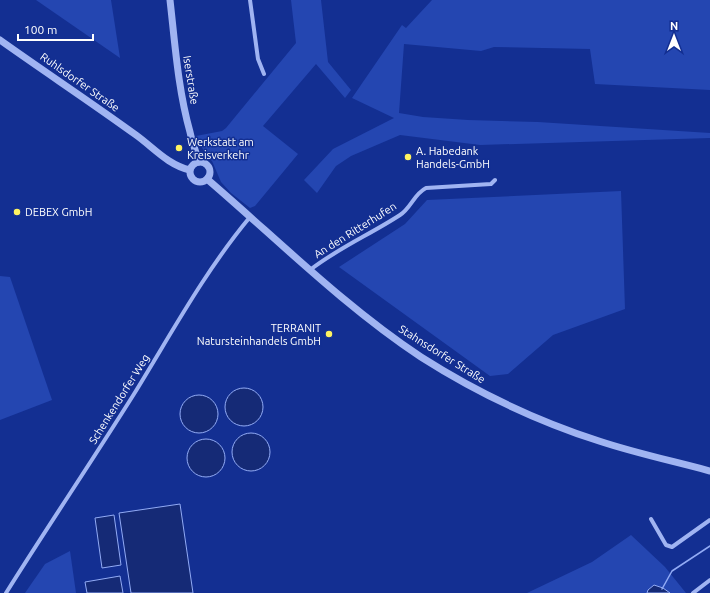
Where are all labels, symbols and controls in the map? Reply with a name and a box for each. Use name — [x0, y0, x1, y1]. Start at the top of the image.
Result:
scale bar — [18, 16, 93, 42]
north arrow — [654, 16, 694, 56]
text: N — [670, 20, 678, 32]
text: 100 m — [24, 23, 57, 36]
street label: Ruhlsdorfer Straße — [38, 50, 122, 114]
street label: Iserstraße — [181, 55, 201, 105]
place label: Werkstatt am Kreisverkehr — [187, 136, 254, 161]
marker: Werkstatt am Kreisverkehr — [174, 143, 184, 153]
place label: A. Habedank Handels-GmbH — [416, 145, 490, 170]
marker: A. Habedank Handels-GmbH — [403, 152, 413, 162]
street label: An den Ritterhufen — [312, 200, 398, 260]
place label: DEBEX GmbH — [25, 206, 92, 218]
marker: DEBEX GmbH — [12, 207, 22, 217]
place label: TERRANIT Natursteinhandels GmbH — [197, 322, 321, 347]
street label: Stahnsdorfer Straße — [397, 323, 487, 385]
marker: TERRANIT Natursteinhandels GmbH — [324, 329, 334, 339]
street label: Schenkendorfer Weg — [86, 352, 152, 446]

